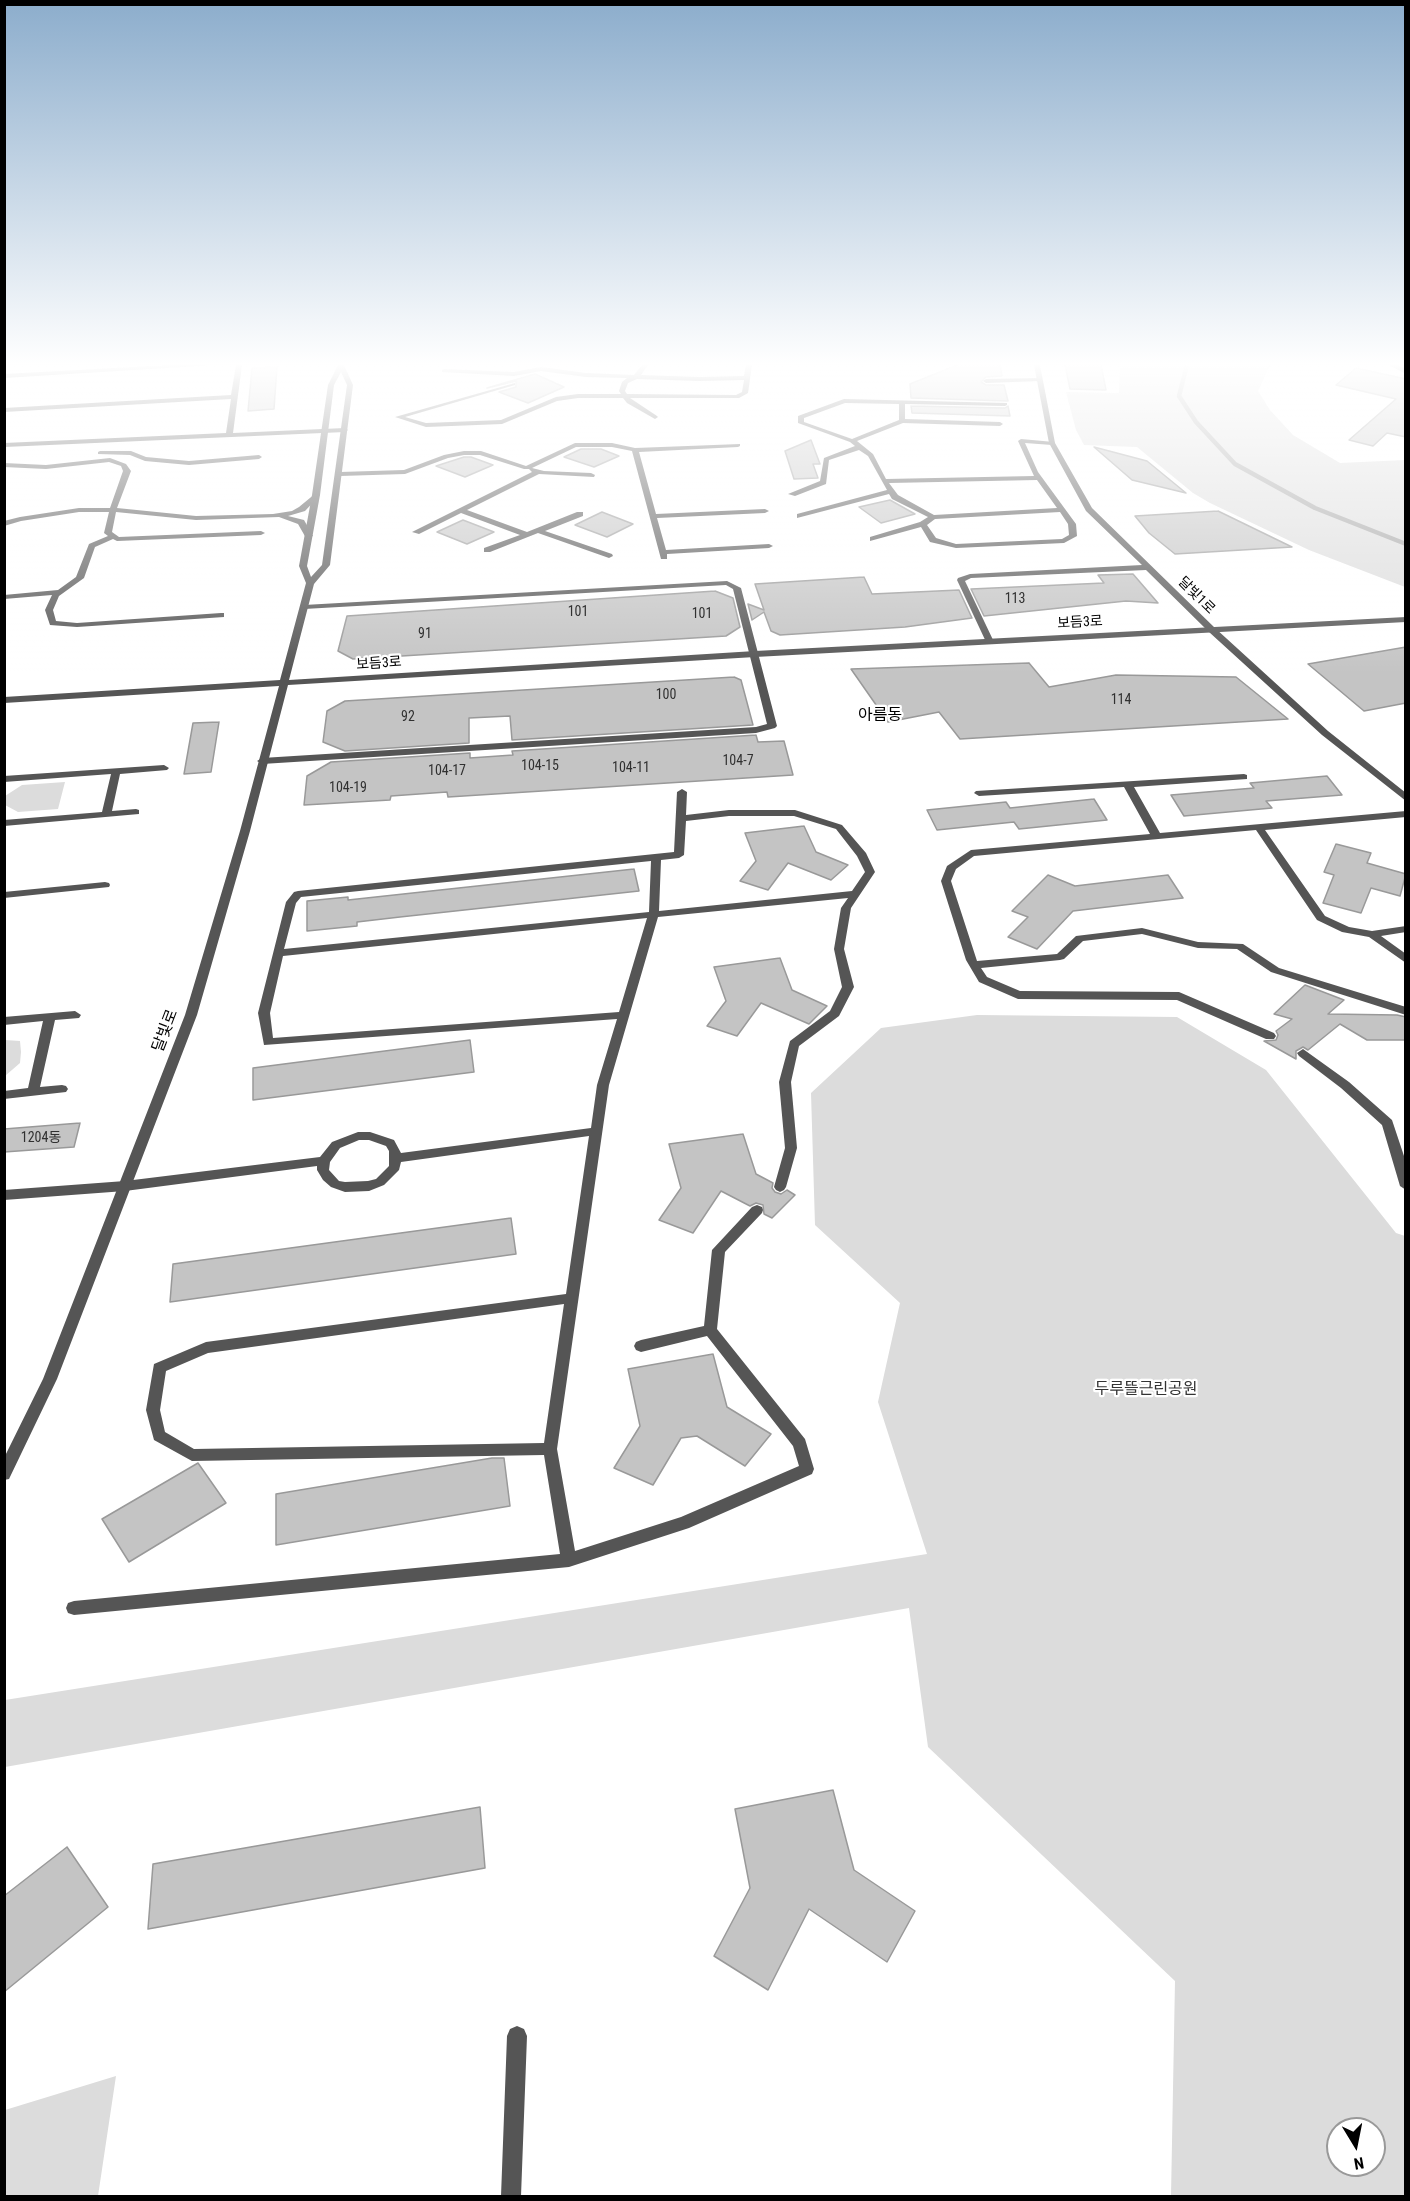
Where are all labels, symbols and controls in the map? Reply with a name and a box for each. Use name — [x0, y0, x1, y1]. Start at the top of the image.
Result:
street label: 달빛1로 — [1174, 574, 1218, 618]
house number: 113 — [1005, 591, 1025, 607]
house number: 101 — [568, 604, 588, 620]
house number: 101 — [692, 606, 712, 622]
street label: 보듬3로 — [1057, 613, 1103, 633]
house number: 91 — [418, 626, 432, 642]
street label: 보듬3로 — [356, 654, 402, 674]
house number: 100 — [656, 687, 676, 703]
house number: 114 — [1111, 692, 1131, 708]
district label: 아름동 — [858, 706, 902, 726]
house number: 92 — [401, 709, 415, 725]
house number: 104-7 — [722, 753, 754, 769]
house number: 104-15 — [521, 758, 559, 774]
house number: 104-11 — [612, 760, 650, 776]
house number: 104-17 — [428, 763, 466, 779]
house number: 104-19 — [329, 780, 367, 796]
street label: 달빛로 — [149, 1007, 183, 1055]
house number: 1204동 — [21, 1130, 61, 1146]
park label: 두루뜰근린공원 — [1094, 1380, 1198, 1400]
north arrow — [1326, 2117, 1386, 2177]
text: N — [1352, 2153, 1365, 2173]

